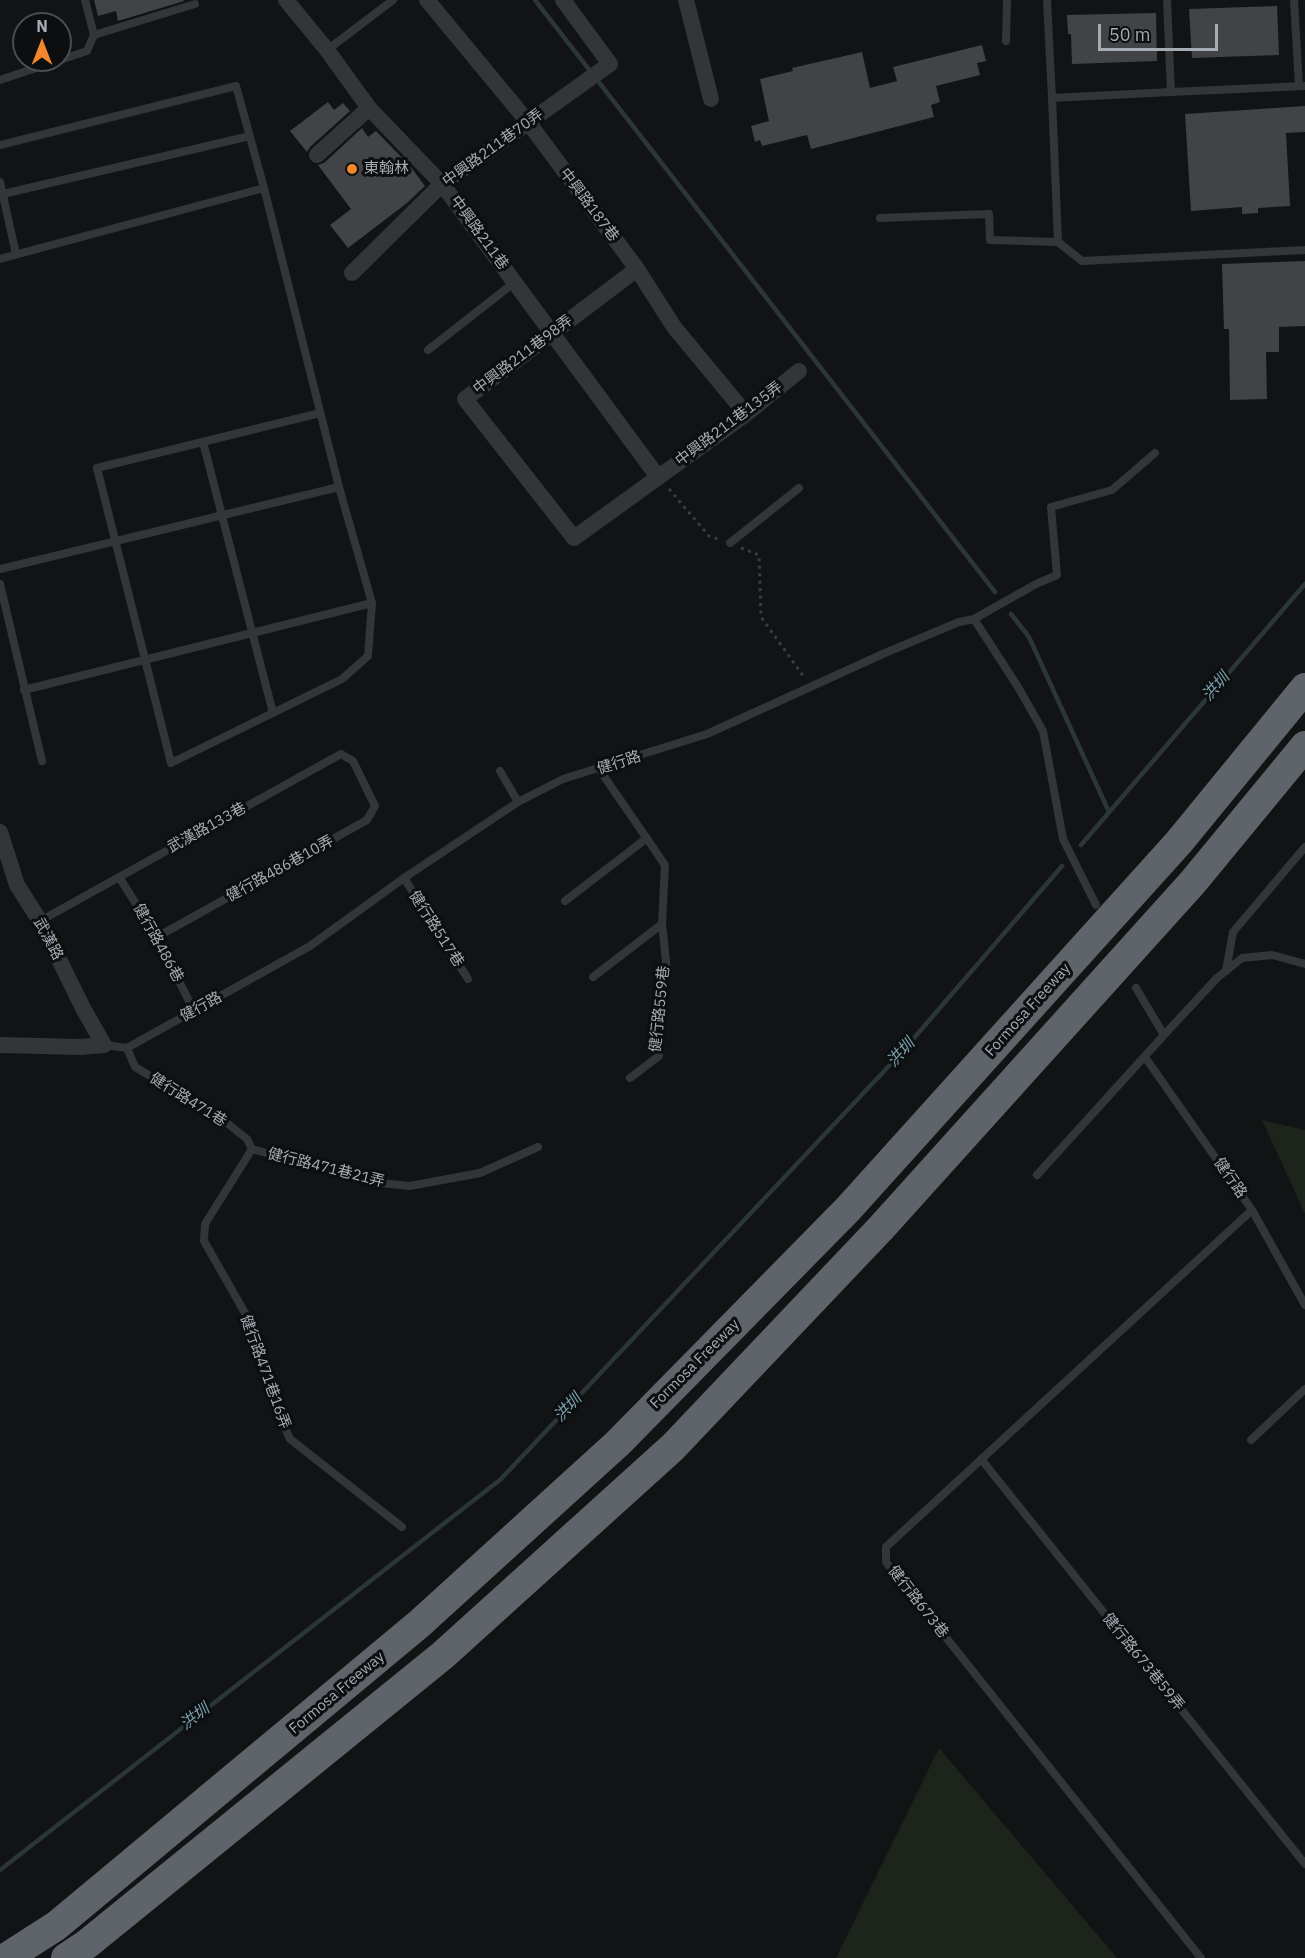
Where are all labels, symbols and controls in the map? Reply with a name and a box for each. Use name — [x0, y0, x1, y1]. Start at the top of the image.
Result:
north arrow — [12, 12, 72, 72]
scale bar — [1101, 12, 1221, 50]
text: N — [36, 16, 48, 36]
text: 50 m — [1109, 23, 1151, 46]
street label: 中興路211巷70弄 — [439, 105, 547, 191]
place label: 東翰林 — [364, 160, 409, 178]
marker: 東翰林 — [345, 162, 359, 176]
street label: 中興路187巷 — [556, 165, 622, 245]
street label: 中興路211巷 — [446, 193, 512, 273]
street label: 中興路211巷98弄 — [470, 312, 576, 398]
street label: 中興路211巷135弄 — [672, 378, 786, 470]
water label: 洪圳 — [1198, 669, 1234, 705]
street label: 健行路 — [595, 747, 643, 779]
street label: 武漢路133巷 — [165, 799, 249, 857]
street label: 健行路486巷10弄 — [223, 832, 337, 906]
street label: 健行路517巷 — [405, 888, 467, 970]
street label: 健行路486巷 — [129, 901, 187, 985]
street label: 武漢路 — [29, 915, 67, 963]
street label: Formosa Freeway — [982, 960, 1074, 1060]
street label: 健行路559巷 — [647, 965, 673, 1053]
street label: 健行路 — [177, 988, 225, 1026]
water label: 洪圳 — [883, 1035, 919, 1071]
street label: 健行路471巷 — [146, 1069, 230, 1131]
street label: 健行路471巷21弄 — [266, 1145, 386, 1191]
street label: 健行路 — [1210, 1154, 1250, 1202]
street label: 健行路471巷16弄 — [236, 1313, 294, 1431]
street label: Formosa Freeway — [647, 1316, 743, 1412]
water label: 洪圳 — [550, 1390, 586, 1426]
street label: 健行路673巷 — [884, 1562, 952, 1642]
street label: 健行路673巷59弄 — [1098, 1610, 1188, 1714]
street label: Formosa Freeway — [286, 1648, 388, 1738]
water label: 洪圳 — [176, 1700, 214, 1734]

